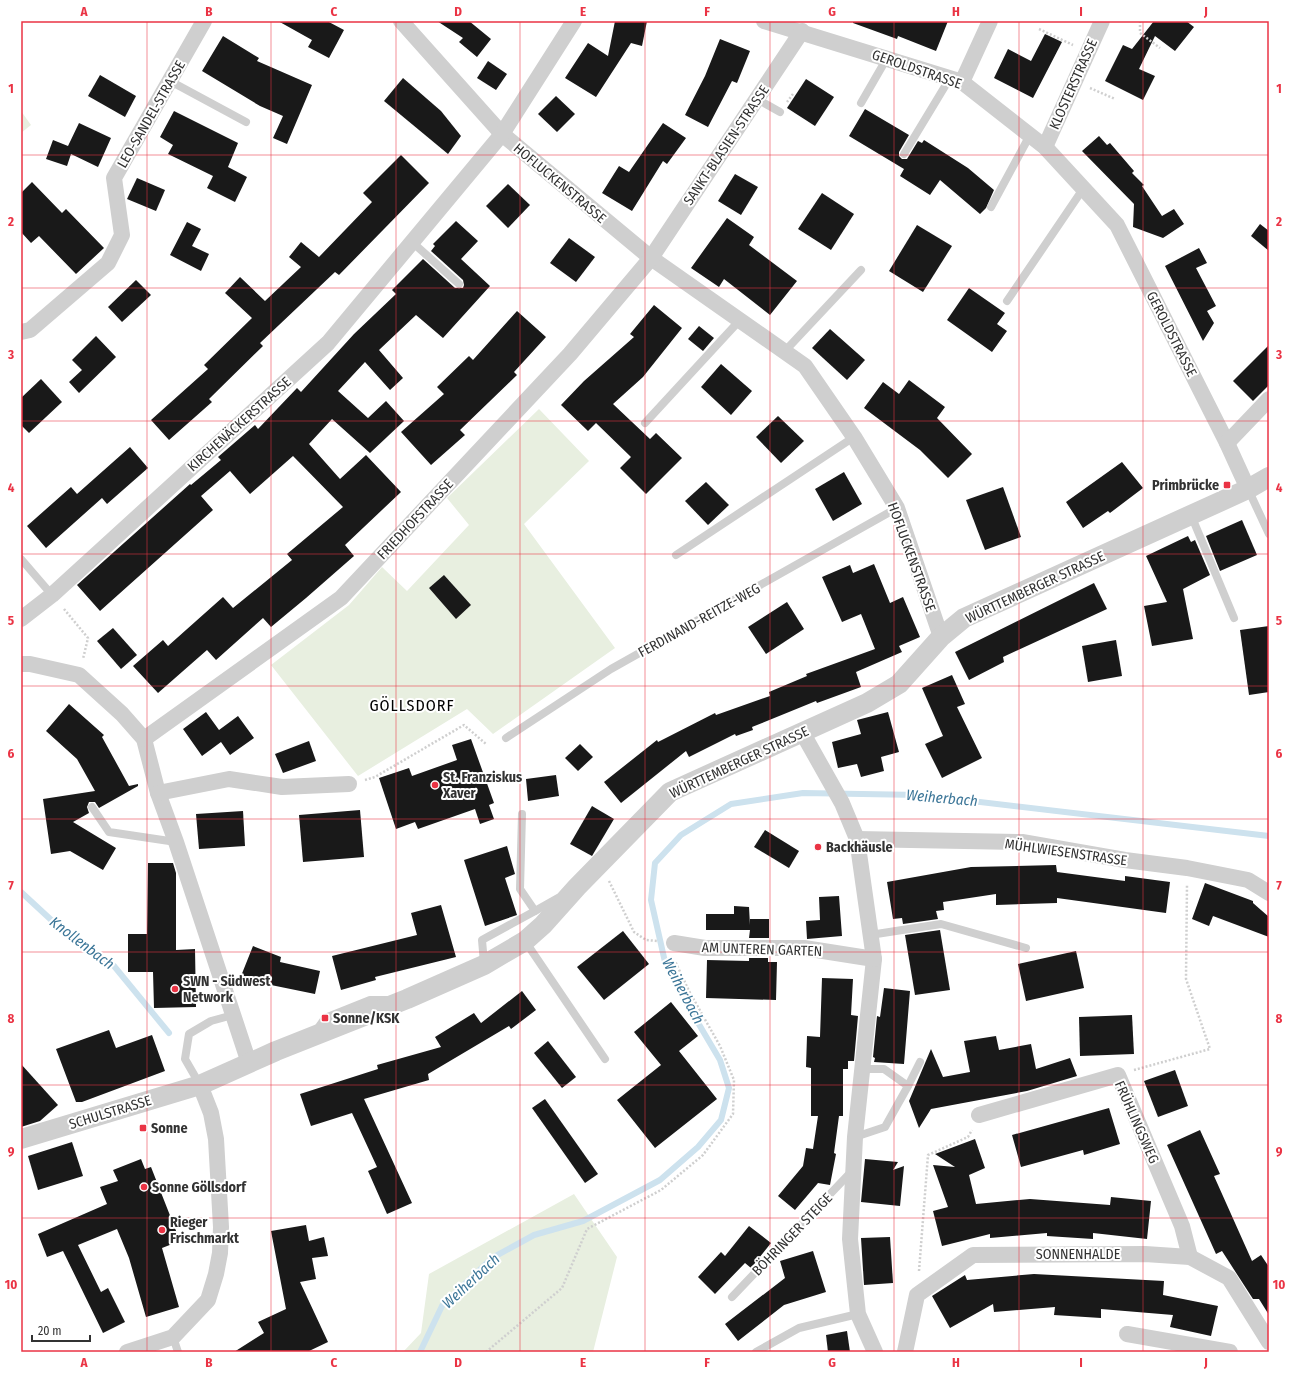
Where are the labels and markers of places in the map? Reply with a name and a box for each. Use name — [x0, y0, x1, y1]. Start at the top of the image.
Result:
place label: Primbrücke — [1152, 477, 1219, 494]
marker: Primbrücke — [1222, 480, 1232, 490]
place label: St. Franziskus Xaver — [442, 769, 522, 802]
marker: St. Franziskus Xaver — [430, 780, 440, 790]
place label: Backhäusle — [826, 839, 893, 856]
marker: Backhäusle — [813, 842, 823, 852]
place label: SWN - Südwest Network — [183, 973, 271, 1006]
marker: SWN - Südwest Network — [170, 984, 180, 994]
place label: Sonne/KSK — [333, 1010, 400, 1027]
marker: Sonne/KSK — [320, 1013, 330, 1023]
place label: Sonne — [151, 1120, 188, 1137]
marker: Sonne — [138, 1123, 148, 1133]
place label: Sonne Göllsdorf — [152, 1179, 247, 1196]
marker: Sonne Göllsdorf — [139, 1182, 149, 1192]
place label: Rieger Frischmarkt — [170, 1214, 240, 1247]
marker: Rieger Frischmarkt — [157, 1225, 167, 1235]

